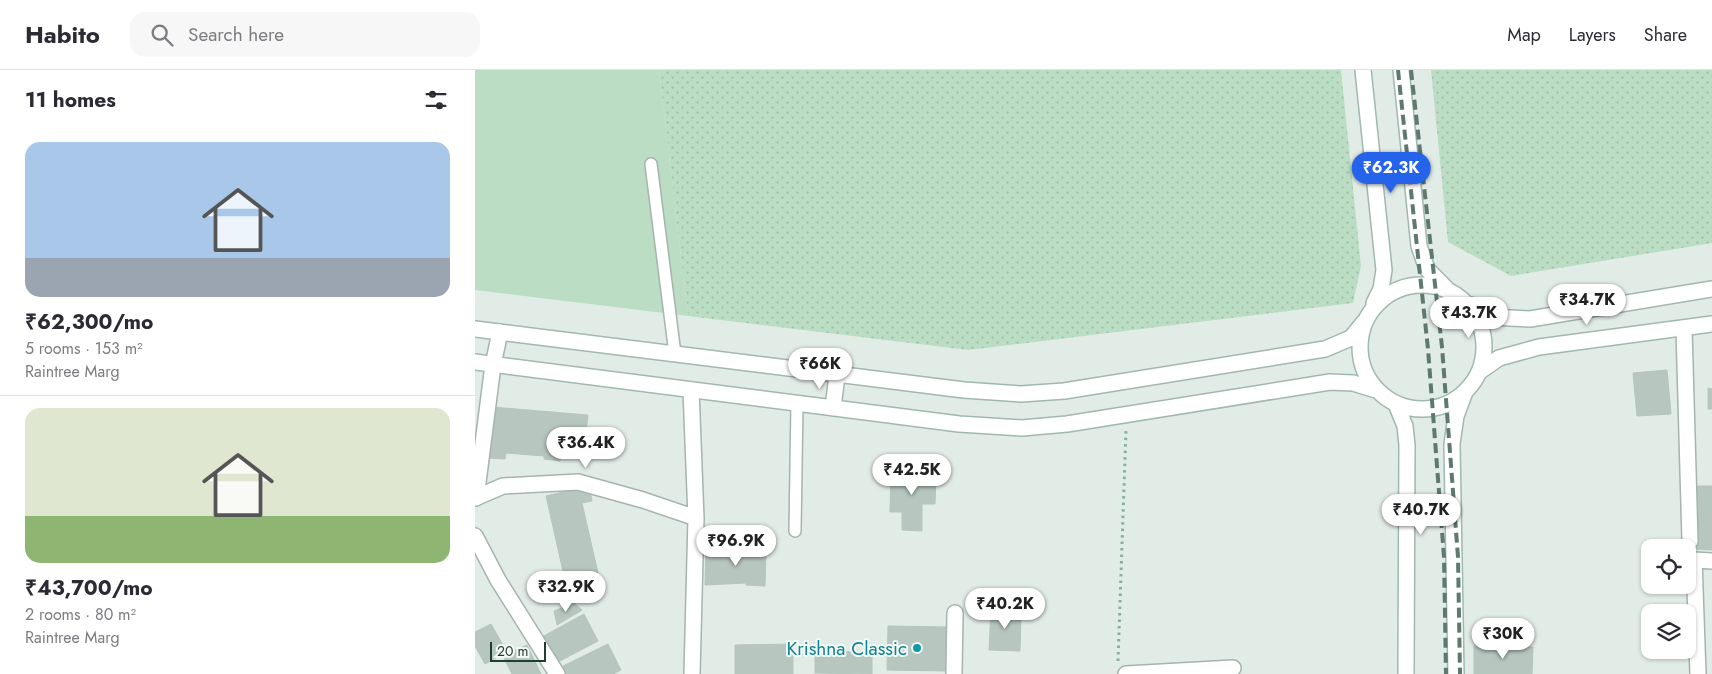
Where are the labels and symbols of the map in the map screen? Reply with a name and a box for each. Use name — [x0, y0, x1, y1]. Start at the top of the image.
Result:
pin: ₹62.3K — [1350, 152, 1432, 194]
pin: ₹34.7K — [1546, 284, 1628, 326]
pin: ₹43.7K — [1428, 296, 1510, 339]
pin: ₹66K — [790, 348, 850, 390]
pin: ₹36.4K — [545, 426, 627, 469]
pin: ₹42.5K — [871, 454, 953, 496]
pin: ₹40.7K — [1380, 494, 1462, 536]
pin: ₹96.9K — [695, 524, 777, 567]
pin: ₹32.9K — [525, 570, 607, 613]
pin: ₹40.2K — [964, 588, 1046, 630]
pin: ₹30K — [1473, 618, 1533, 660]
place label: Krishna Classic — [787, 635, 907, 662]
scale bar — [490, 639, 546, 662]
marker: Krishna Classic — [911, 642, 923, 654]

